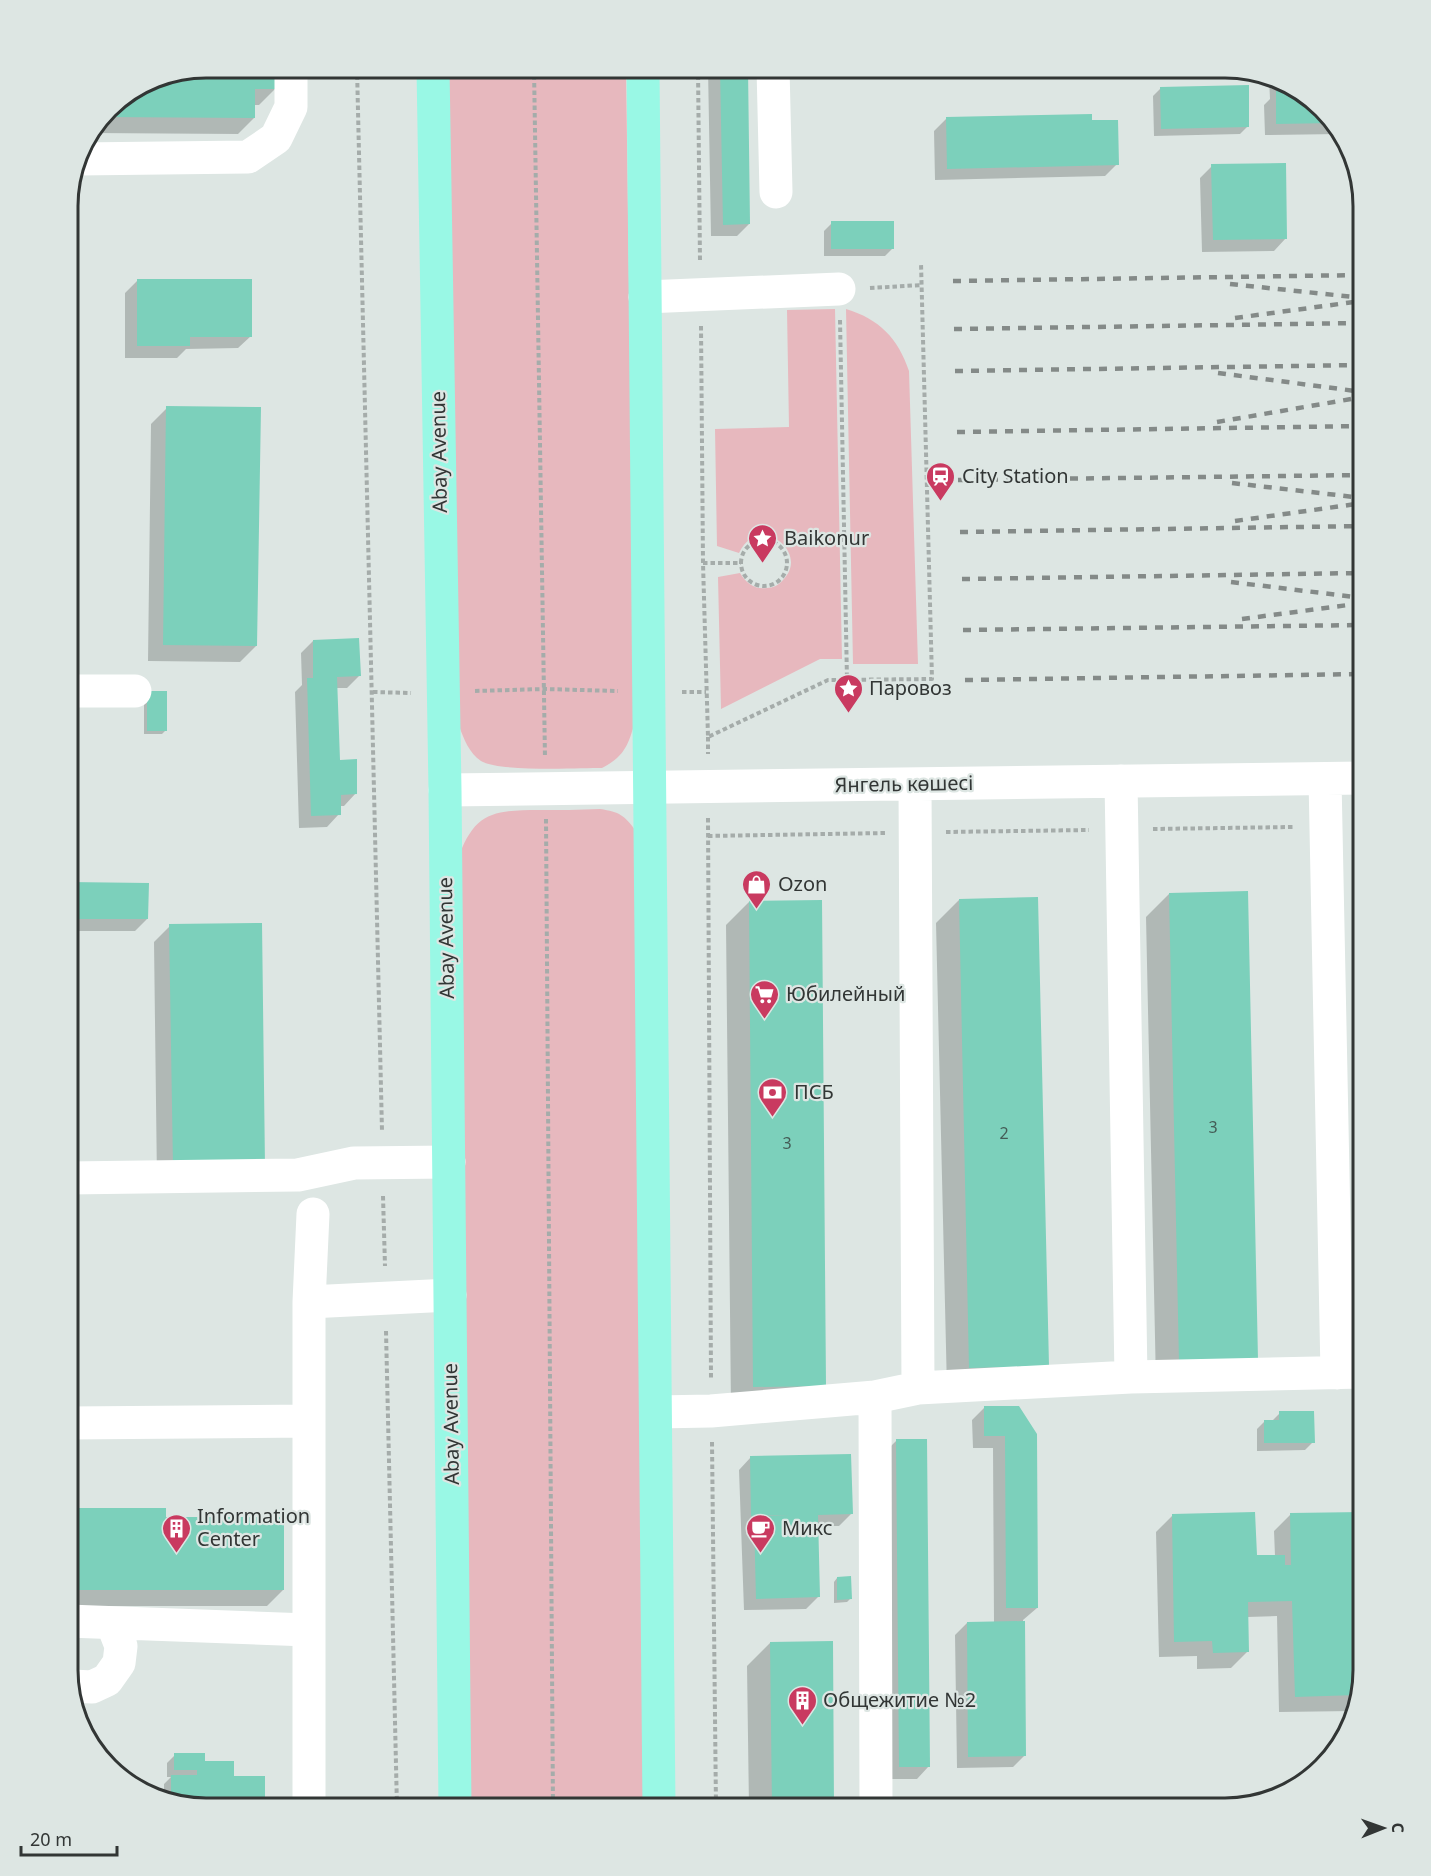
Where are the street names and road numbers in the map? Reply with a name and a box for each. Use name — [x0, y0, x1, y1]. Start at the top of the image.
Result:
street label: Abay Avenue — [424, 391, 453, 513]
street label: Янгель көшесі — [834, 769, 974, 798]
street label: Abay Avenue — [431, 877, 460, 999]
street label: Abay Avenue — [436, 1363, 465, 1485]

